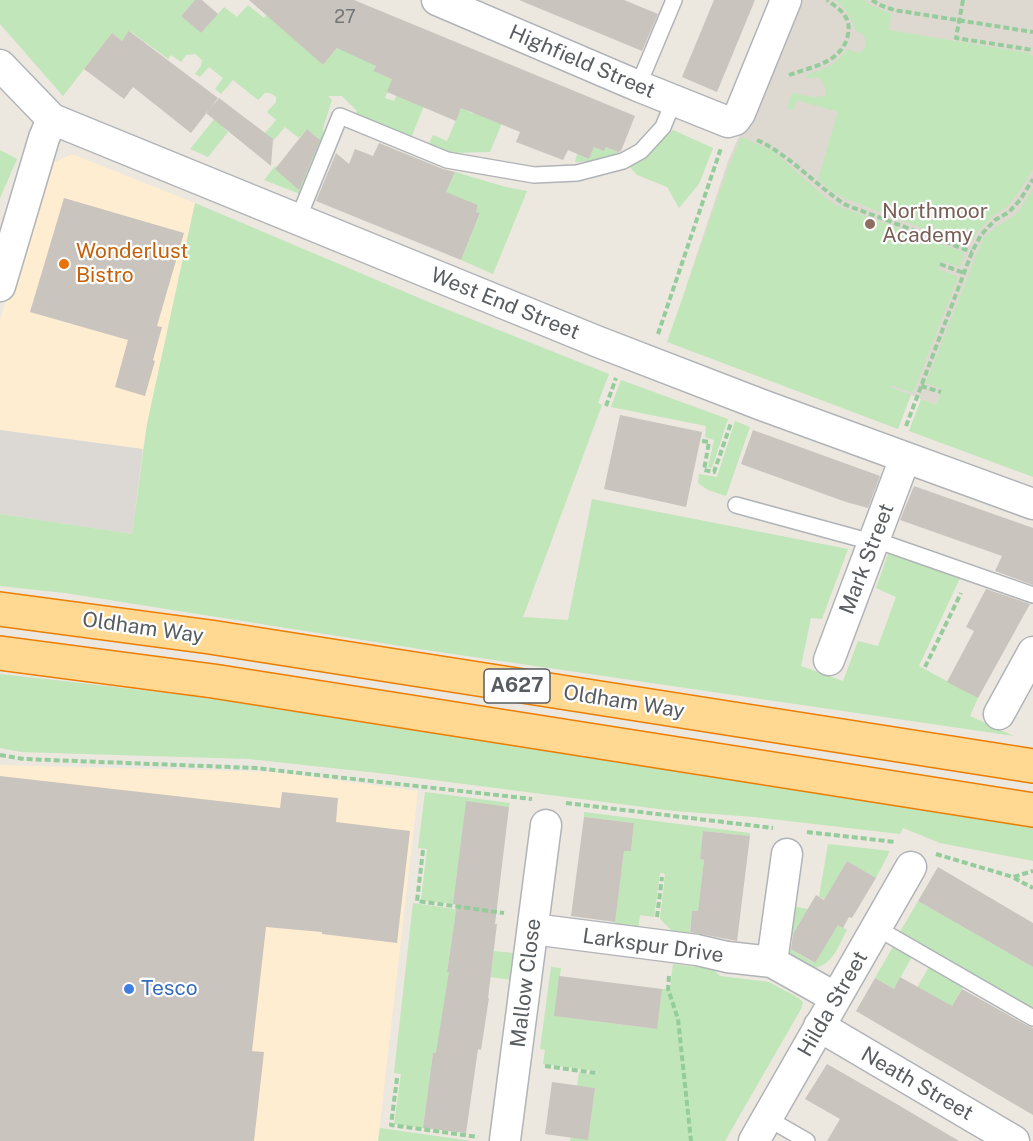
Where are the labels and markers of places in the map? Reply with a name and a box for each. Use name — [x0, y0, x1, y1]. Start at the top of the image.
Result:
place label: Northmoor Academy — [882, 199, 988, 249]
marker: Northmoor Academy — [863, 217, 877, 231]
place label: Wonderlust Bistro — [76, 239, 188, 289]
marker: Wonderlust Bistro — [57, 257, 71, 271]
place label: Tesco — [141, 976, 198, 1002]
marker: Tesco — [122, 982, 136, 996]

